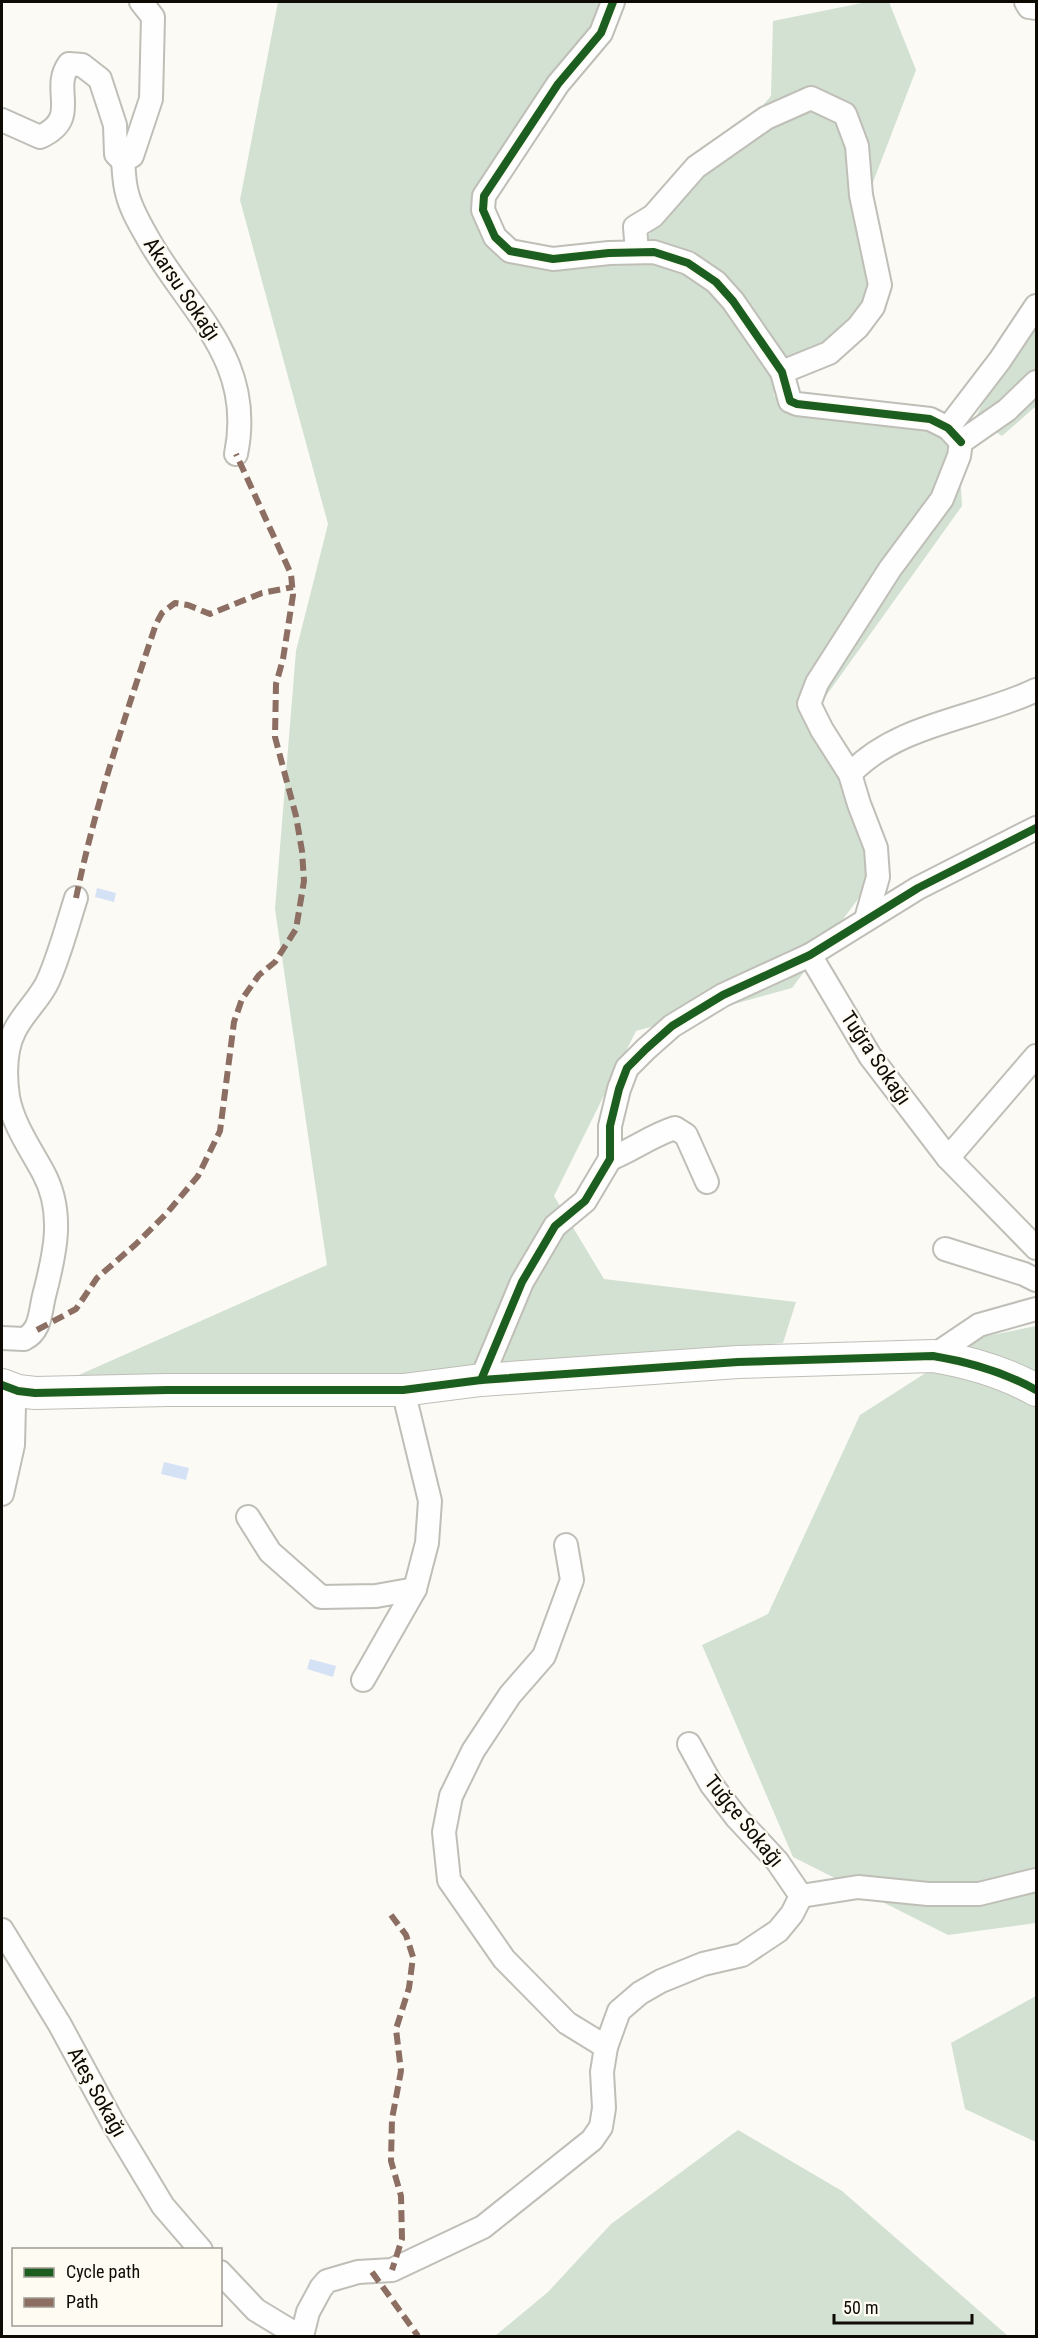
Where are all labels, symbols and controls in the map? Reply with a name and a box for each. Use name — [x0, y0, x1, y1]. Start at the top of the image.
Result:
street label: Akarsu Sokağı — [139, 233, 225, 345]
street label: Tuğra Sokağı — [836, 1007, 916, 1109]
street label: Tuğçe Sokağı — [700, 1770, 788, 1872]
street label: Ateş Sokağı — [63, 2043, 131, 2141]
legend — [12, 2248, 222, 2326]
text: Cycle path — [66, 2261, 140, 2282]
scale bar — [834, 2287, 972, 2325]
text: Path — [66, 2291, 99, 2312]
text: 50 m — [843, 2297, 878, 2318]

